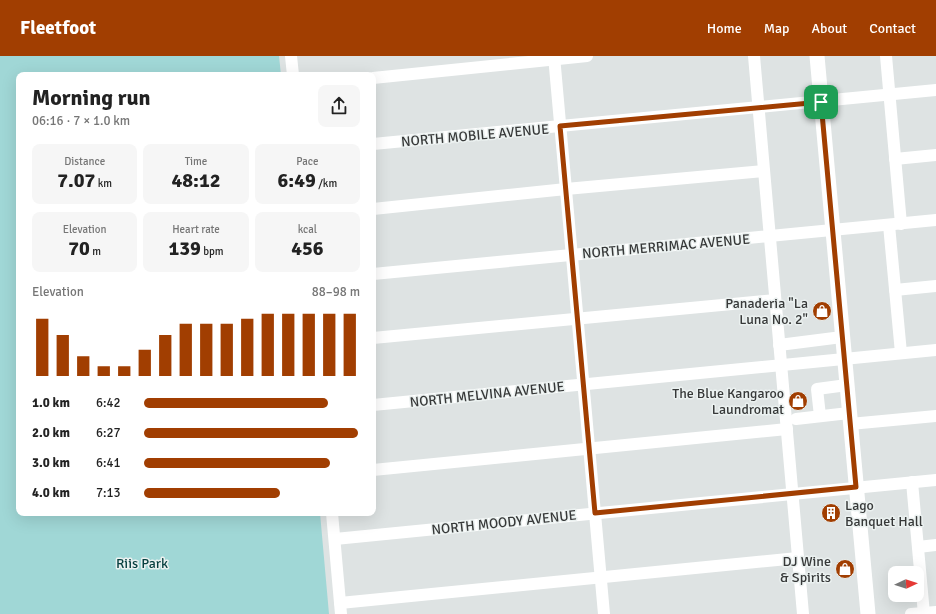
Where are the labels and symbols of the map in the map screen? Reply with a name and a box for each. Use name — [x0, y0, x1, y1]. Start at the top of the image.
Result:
pin — [804, 85, 838, 119]
street label: NORTH MOBILE AVENUE — [400, 121, 550, 150]
street label: NORTH MERRIMAC AVENUE — [581, 231, 751, 262]
place label: Panaderia "La Luna No. 2" — [725, 295, 808, 328]
shop icon: Panaderia "La Luna No. 2" — [811, 300, 833, 322]
street label: NORTH MELVINA AVENUE — [409, 378, 565, 411]
place label: The Blue Kangaroo Laundromat — [672, 385, 784, 418]
shop icon: The Blue Kangaroo Laundromat — [787, 390, 809, 412]
place label: Lago Banquet Hall — [845, 497, 923, 530]
building icon: Lago Banquet Hall — [820, 502, 842, 524]
street label: NORTH MOODY AVENUE — [431, 506, 577, 539]
place label: DJ Wine & Spirits — [780, 553, 831, 586]
park label: Riis Park — [116, 555, 168, 572]
shop icon: DJ Wine & Spirits — [834, 558, 856, 580]
north arrow — [888, 566, 924, 602]

